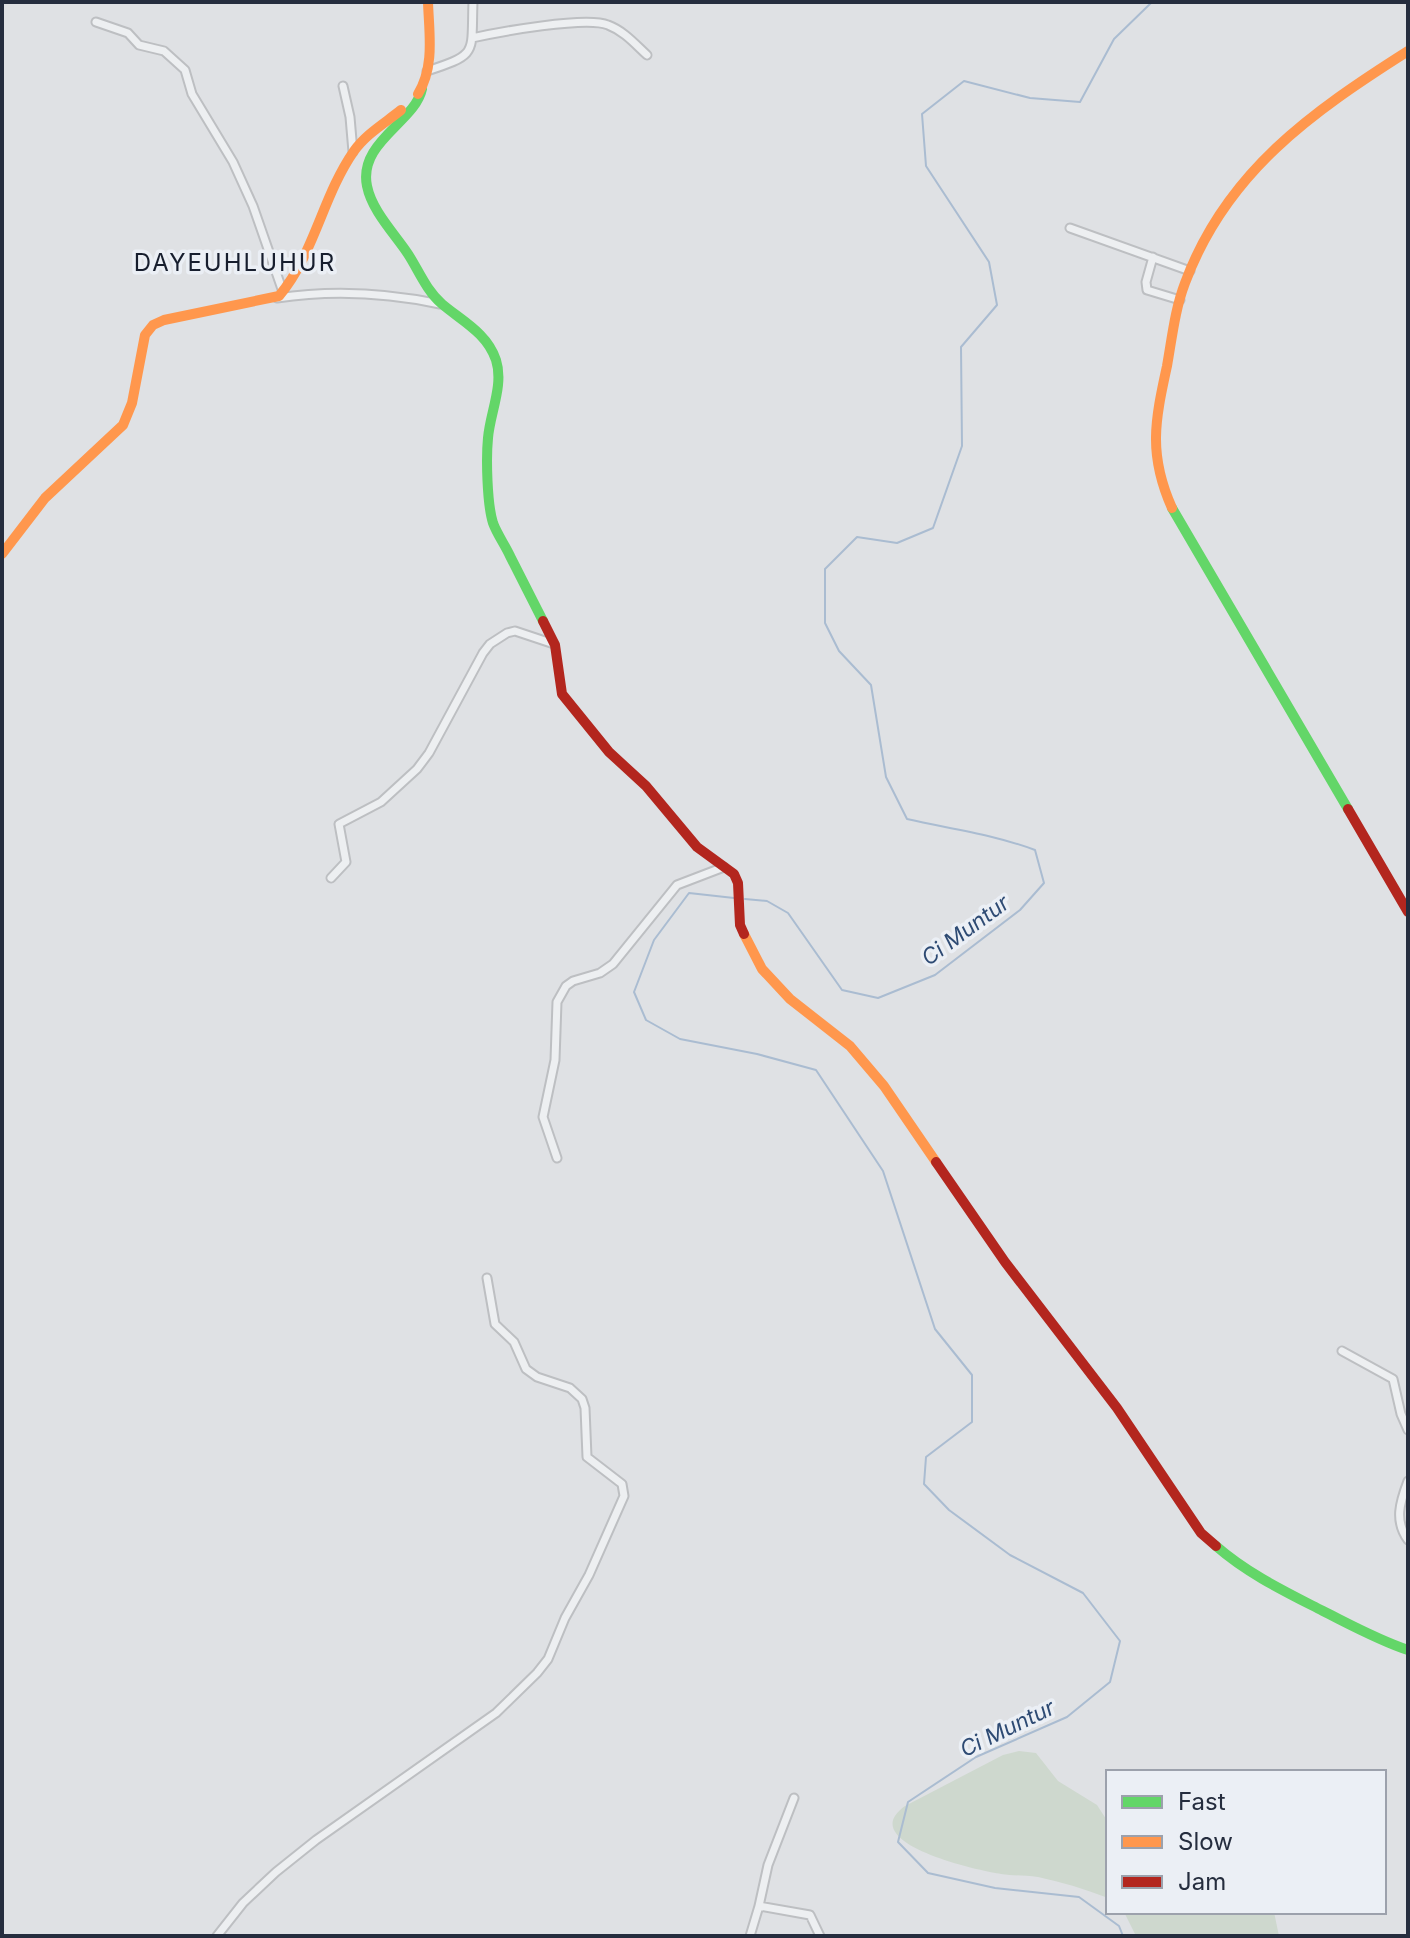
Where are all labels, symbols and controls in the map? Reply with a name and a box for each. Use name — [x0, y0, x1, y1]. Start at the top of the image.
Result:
district label: DAYEUHLUHUR — [134, 248, 336, 277]
water label: Ci Muntur — [916, 889, 1014, 971]
water label: Ci Muntur — [955, 1694, 1059, 1762]
legend — [1106, 1770, 1386, 1914]
text: Fast — [1178, 1787, 1226, 1816]
text: Slow — [1178, 1827, 1233, 1856]
text: Jam — [1178, 1867, 1226, 1896]

